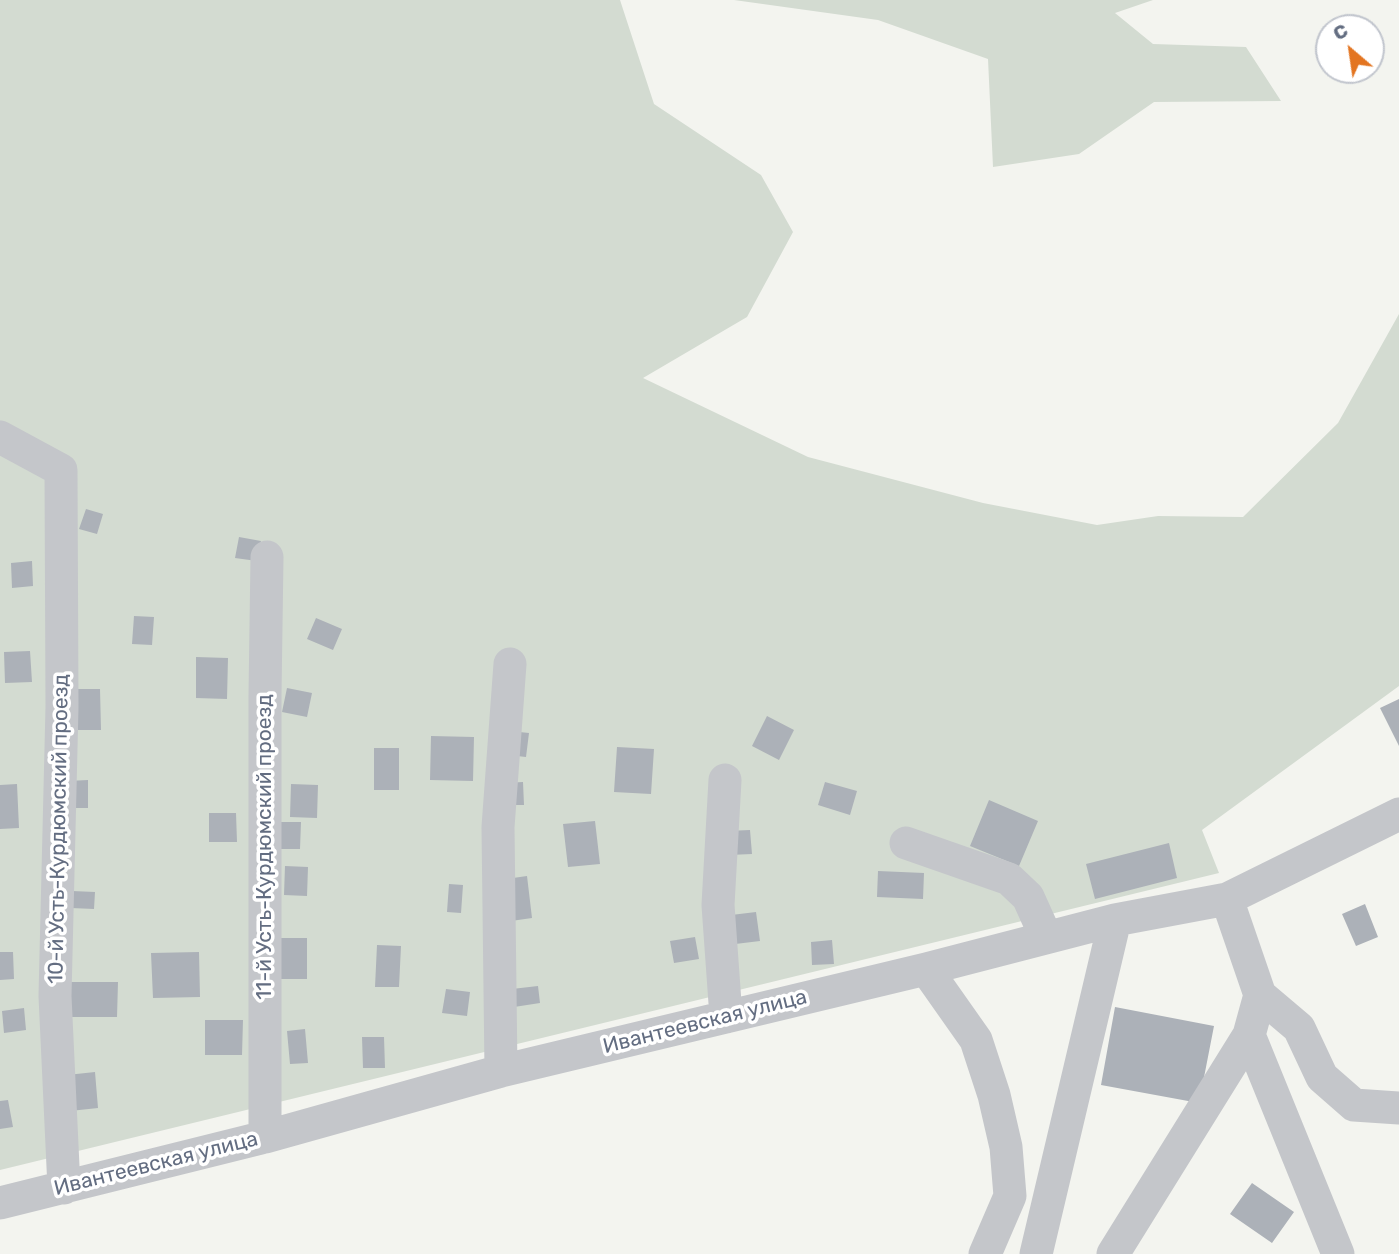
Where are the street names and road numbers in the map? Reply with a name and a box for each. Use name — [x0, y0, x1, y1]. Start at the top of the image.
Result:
street label: 10-й Усть-Курдюмский проезд — [44, 674, 74, 984]
street label: 11-й Усть-Курдюмский проезд — [252, 694, 278, 1000]
street label: Ивантеевская улица — [600, 984, 810, 1060]
street label: Ивантеевская улица — [51, 1126, 261, 1202]

